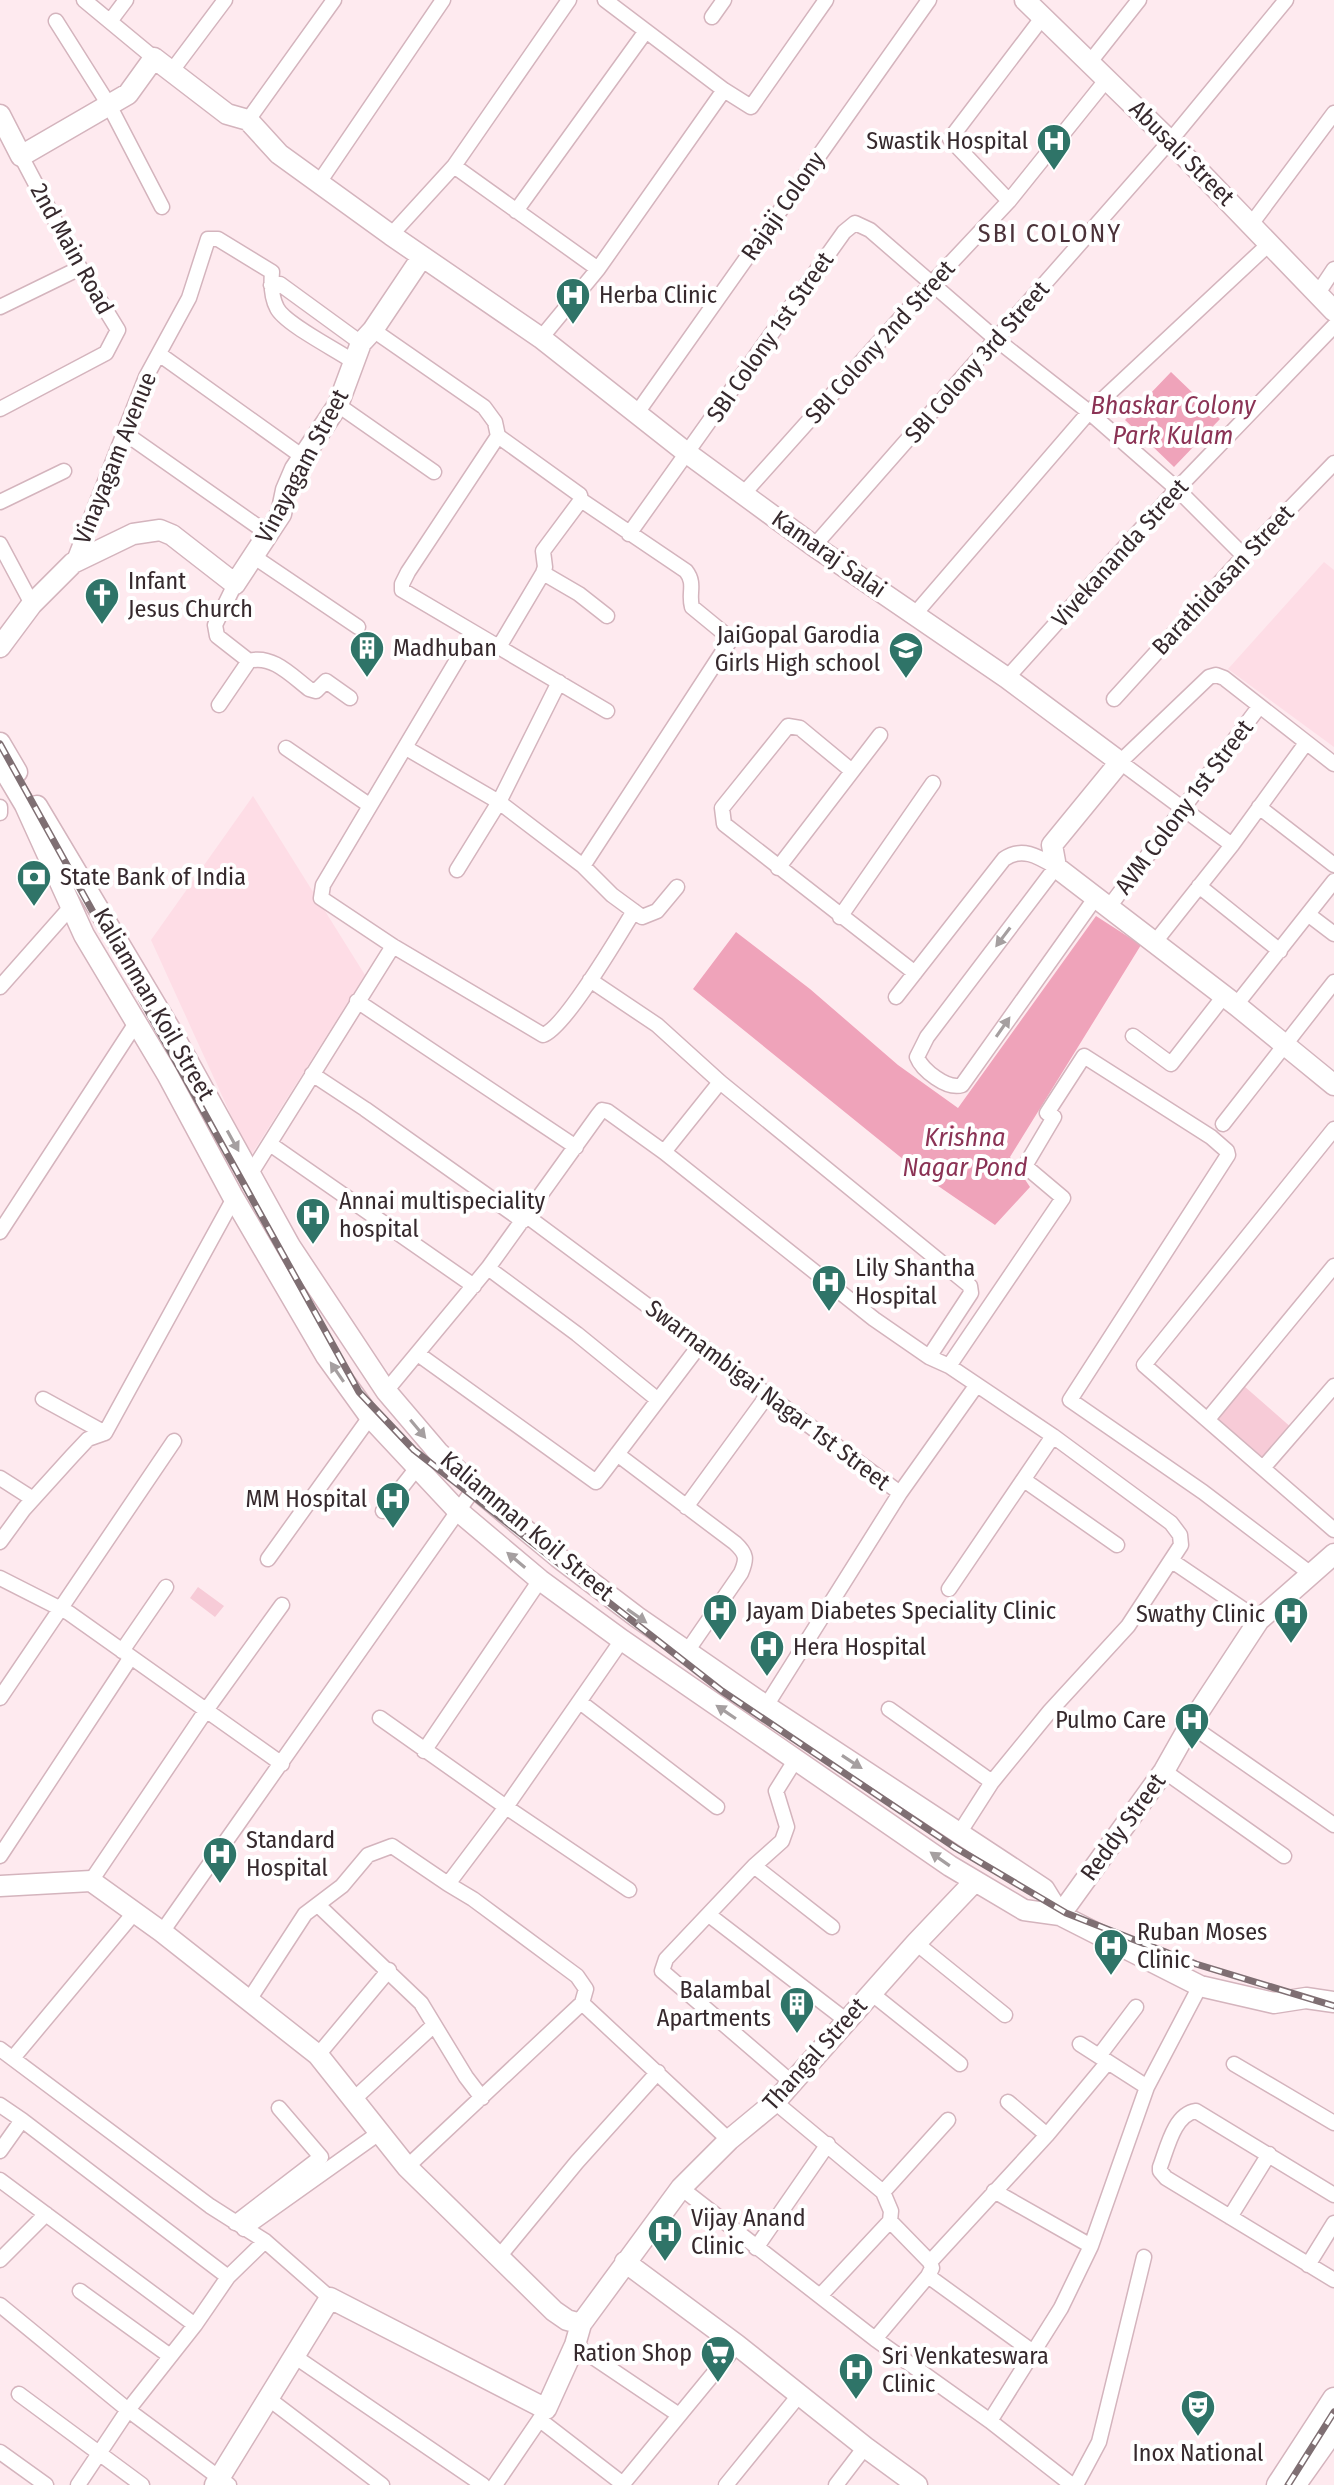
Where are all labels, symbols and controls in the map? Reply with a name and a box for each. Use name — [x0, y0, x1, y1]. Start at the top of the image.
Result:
street label: Abusali Street — [1124, 95, 1240, 211]
hospital icon: Swastik Hospital — [1035, 122, 1073, 172]
place label: Swastik Hospital — [866, 127, 1028, 155]
street label: Rajaji Colony — [735, 146, 831, 266]
street label: 2nd Main Road — [25, 179, 119, 319]
district label: SBI COLONY — [978, 218, 1122, 249]
street label: SBI Colony 1st Street — [701, 246, 839, 427]
street label: SBI Colony 2nd Street — [799, 255, 961, 429]
street label: SBI Colony 3rd Street — [899, 275, 1055, 449]
hospital icon: Herba Clinic — [554, 276, 592, 326]
place label: Herba Clinic — [599, 281, 717, 309]
street label: Vinayagam Avenue — [68, 368, 162, 548]
street label: Vinayagam Street — [250, 384, 354, 548]
water label: Bhaskar Colony Park Kulam — [1090, 390, 1257, 451]
street label: Vivekananda Street — [1046, 473, 1194, 633]
street label: Barathidasan Street — [1146, 499, 1300, 661]
street label: Kamaraj Salai — [767, 504, 891, 604]
place label: Infant Jesus Church — [128, 567, 253, 623]
church icon: Infant Jesus Church — [83, 576, 121, 626]
place label: JaiGopal Garodia Girls High school — [715, 621, 880, 677]
building icon: Madhuban — [348, 629, 386, 679]
school or university icon: JaiGopal Garodia Girls High school — [887, 630, 925, 680]
place label: Madhuban — [393, 634, 497, 662]
street label: AVM Colony 1st Street — [1109, 714, 1259, 900]
bank icon: State Bank of India — [15, 858, 53, 908]
place label: State Bank of India — [60, 863, 246, 891]
street label: Kaliamman Koil Street — [88, 903, 220, 1105]
one-way arrow — [996, 926, 1012, 947]
one-way arrow — [995, 1017, 1010, 1038]
water label: Krishna Nagar Pond — [903, 1122, 1028, 1183]
one-way arrow — [226, 1129, 240, 1152]
place label: Annai multispeciality hospital — [339, 1187, 545, 1243]
hospital icon: Annai multispeciality hospital — [294, 1196, 332, 1246]
place label: Lily Shantha Hospital — [855, 1254, 975, 1310]
hospital icon: Lily Shantha Hospital — [810, 1263, 848, 1313]
street label: Swarnambigai Nagar 1st Street — [640, 1294, 896, 1496]
one-way arrow — [329, 1362, 344, 1383]
one-way arrow — [409, 1420, 427, 1439]
street label: Kaliamman Koil Street — [435, 1445, 619, 1607]
hospital icon: MM Hospital — [374, 1480, 412, 1530]
place label: MM Hospital — [245, 1485, 367, 1513]
one-way arrow — [506, 1552, 526, 1569]
hospital icon: Jayam Diabetes Speciality Clinic — [701, 1592, 739, 1642]
hospital icon: Swathy Clinic — [1272, 1595, 1310, 1645]
place label: Jayam Diabetes Speciality Clinic — [746, 1597, 1056, 1625]
place label: Swathy Clinic — [1136, 1600, 1265, 1628]
one-way arrow — [626, 1608, 648, 1624]
hospital icon: Hera Hospital — [748, 1628, 786, 1678]
place label: Hera Hospital — [793, 1633, 926, 1661]
hospital icon: Pulmo Care — [1173, 1701, 1211, 1751]
one-way arrow — [716, 1705, 737, 1720]
place label: Pulmo Care — [1055, 1706, 1166, 1734]
one-way arrow — [841, 1754, 863, 1769]
street label: Reddy Street — [1075, 1768, 1171, 1886]
place label: Standard Hospital — [246, 1826, 335, 1882]
hospital icon: Standard Hospital — [201, 1835, 239, 1885]
one-way arrow — [930, 1852, 951, 1867]
place label: Ruban Moses Clinic — [1137, 1918, 1267, 1974]
hospital icon: Ruban Moses Clinic — [1092, 1927, 1130, 1977]
place label: Balambal Apartments — [657, 1976, 771, 2032]
building icon: Balambal Apartments — [778, 1985, 816, 2035]
street label: Thangal Street — [757, 1992, 873, 2116]
place label: Vijay Anand Clinic — [691, 2204, 806, 2260]
hospital icon: Vijay Anand Clinic — [646, 2213, 684, 2263]
supermarket icon: Ration Shop — [699, 2334, 737, 2384]
place label: Ration Shop — [573, 2339, 692, 2367]
place label: Sri Venkateswara Clinic — [882, 2342, 1049, 2398]
hospital icon: Sri Venkateswara Clinic — [837, 2351, 875, 2401]
theatre icon: Inox National — [1179, 2388, 1217, 2438]
place label: Inox National — [1133, 2439, 1263, 2467]

